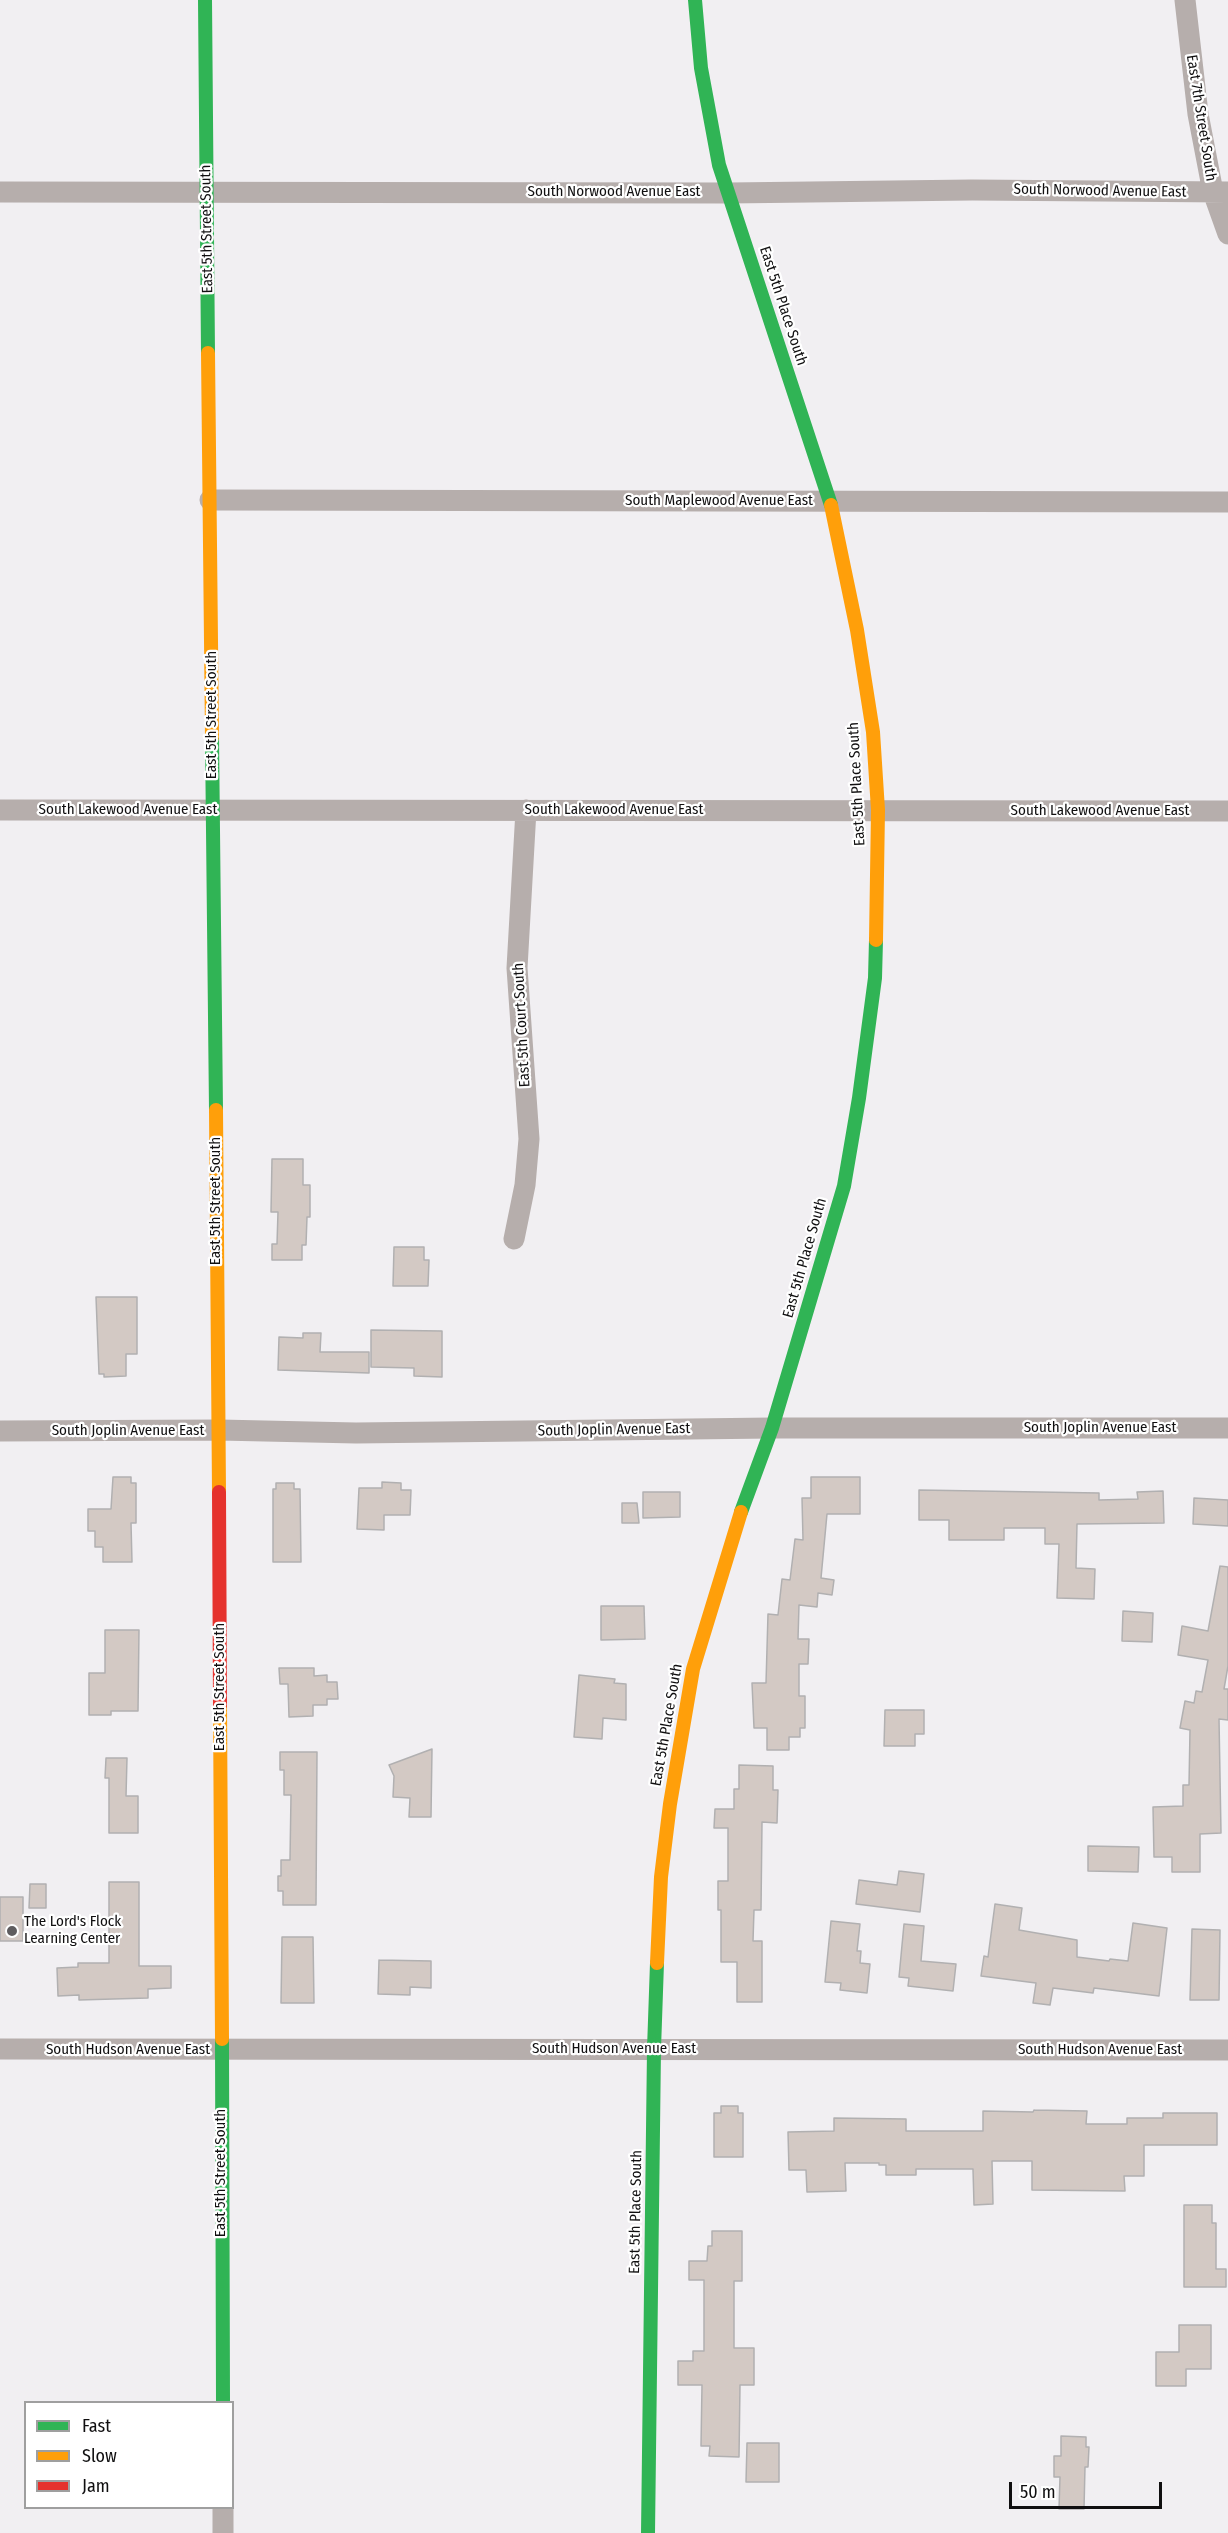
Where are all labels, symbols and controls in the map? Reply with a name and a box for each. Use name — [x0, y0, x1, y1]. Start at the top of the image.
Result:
street label: East 7th Street South — [1182, 54, 1220, 182]
street label: East 5th Street South — [197, 165, 217, 293]
street label: South Norwood Avenue East — [1013, 180, 1187, 202]
street label: South Norwood Avenue East — [528, 183, 700, 201]
street label: East 5th Place South — [755, 244, 811, 368]
street label: South Maplewood Avenue East — [625, 492, 813, 510]
street label: East 5th Street South — [203, 651, 221, 779]
street label: East 5th Place South — [845, 722, 869, 846]
street label: South Lakewood Avenue East — [39, 801, 217, 819]
street label: South Lakewood Avenue East — [525, 801, 703, 819]
street label: South Lakewood Avenue East — [1011, 802, 1189, 820]
street label: East 5th Court South — [510, 962, 534, 1088]
street label: East 5th Street South — [207, 1137, 225, 1265]
street label: East 5th Place South — [779, 1196, 831, 1320]
street label: South Joplin Avenue East — [1024, 1419, 1176, 1437]
street label: South Joplin Avenue East — [538, 1420, 690, 1440]
street label: South Joplin Avenue East — [52, 1422, 204, 1440]
street label: East 5th Street South — [211, 1623, 229, 1751]
street label: East 5th Place South — [647, 1662, 687, 1788]
place label: The Lord's Flock Learning Center — [24, 1913, 121, 1948]
marker: The Lord's Flock Learning Center — [5, 1924, 19, 1938]
street label: South Hudson Avenue East — [532, 2040, 696, 2058]
street label: South Hudson Avenue East — [46, 2041, 210, 2059]
street label: South Hudson Avenue East — [1018, 2041, 1182, 2059]
street label: East 5th Street South — [212, 2109, 230, 2237]
street label: East 5th Place South — [626, 2150, 646, 2274]
legend — [24, 2401, 234, 2509]
text: Fast — [82, 2415, 111, 2437]
text: Slow — [82, 2445, 117, 2467]
scale bar — [1012, 2470, 1165, 2508]
text: Jam — [82, 2475, 110, 2497]
text: 50 m — [1020, 2481, 1056, 2503]

